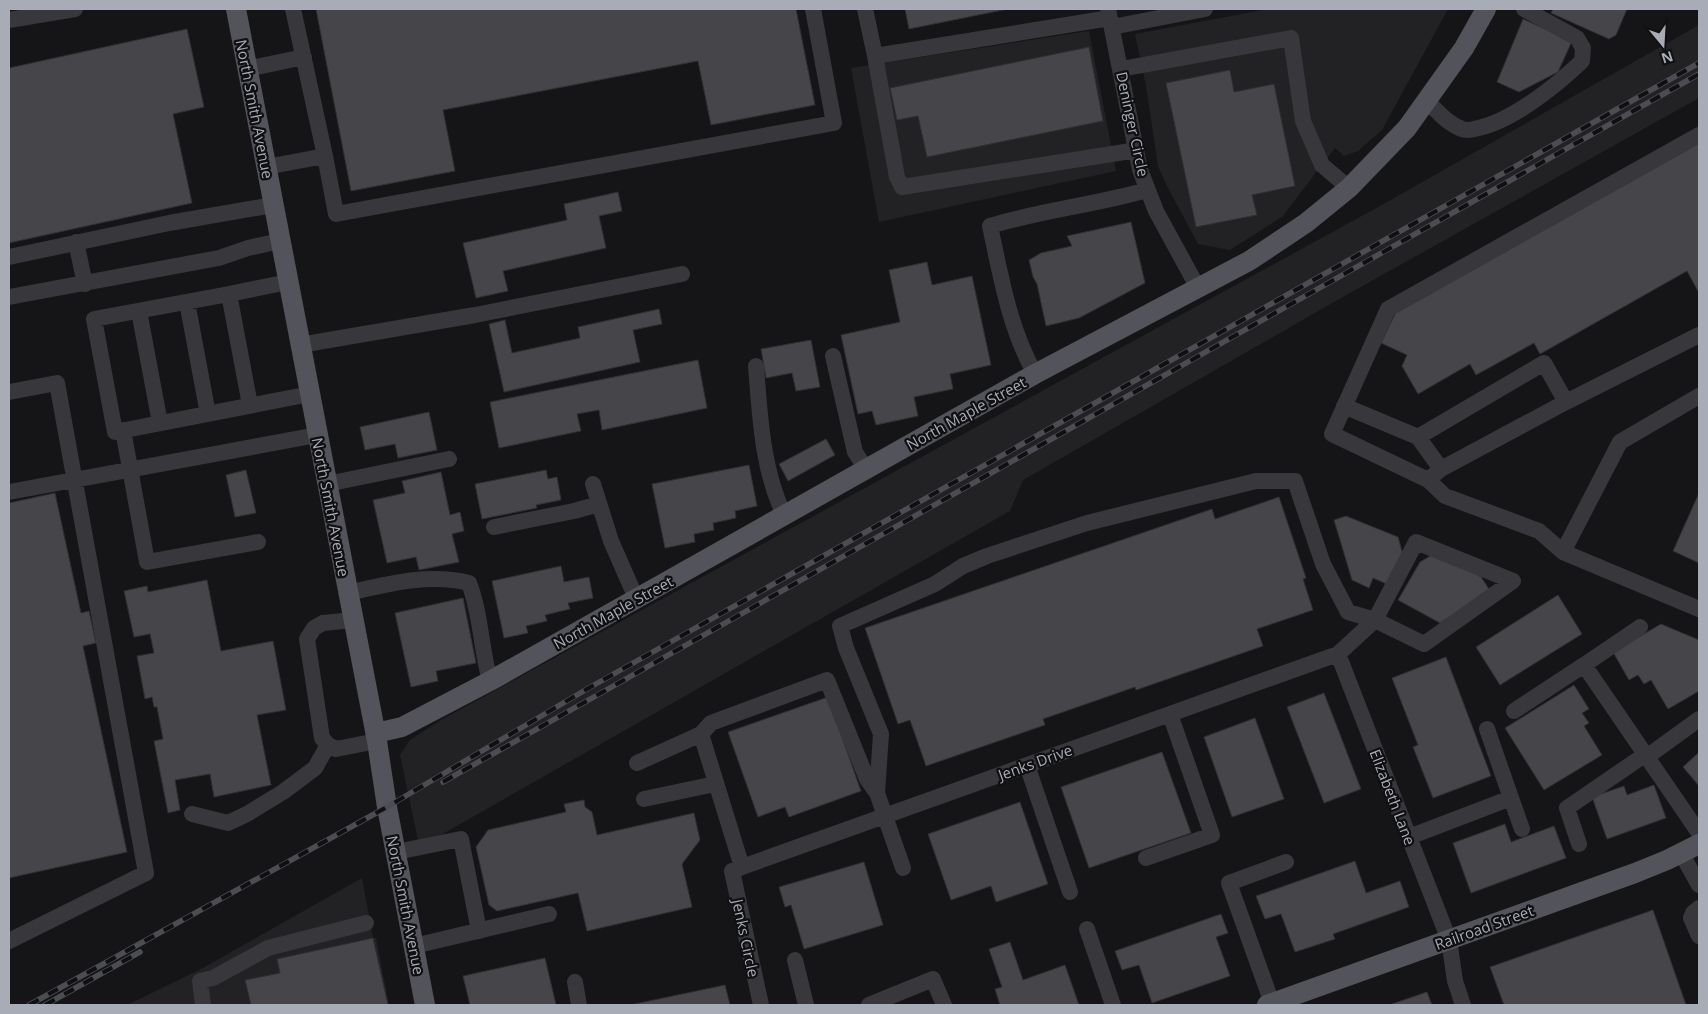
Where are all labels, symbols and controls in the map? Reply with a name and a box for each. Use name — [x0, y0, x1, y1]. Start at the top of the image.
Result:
north arrow — [1638, 20, 1688, 70]
street label: North Smith Avenue — [232, 38, 278, 180]
text: N — [1659, 47, 1676, 69]
street label: Deninger Circle — [1112, 70, 1154, 178]
street label: North Maple Street — [903, 372, 1029, 454]
street label: North Smith Avenue — [308, 436, 354, 578]
street label: North Maple Street — [550, 571, 676, 653]
street label: Jenks Drive — [993, 739, 1075, 785]
street label: Elizabeth Lane — [1366, 746, 1420, 848]
street label: North Smith Avenue — [383, 834, 429, 976]
street label: Jenks Circle — [728, 895, 764, 979]
street label: Railroad Street — [1432, 900, 1536, 954]

